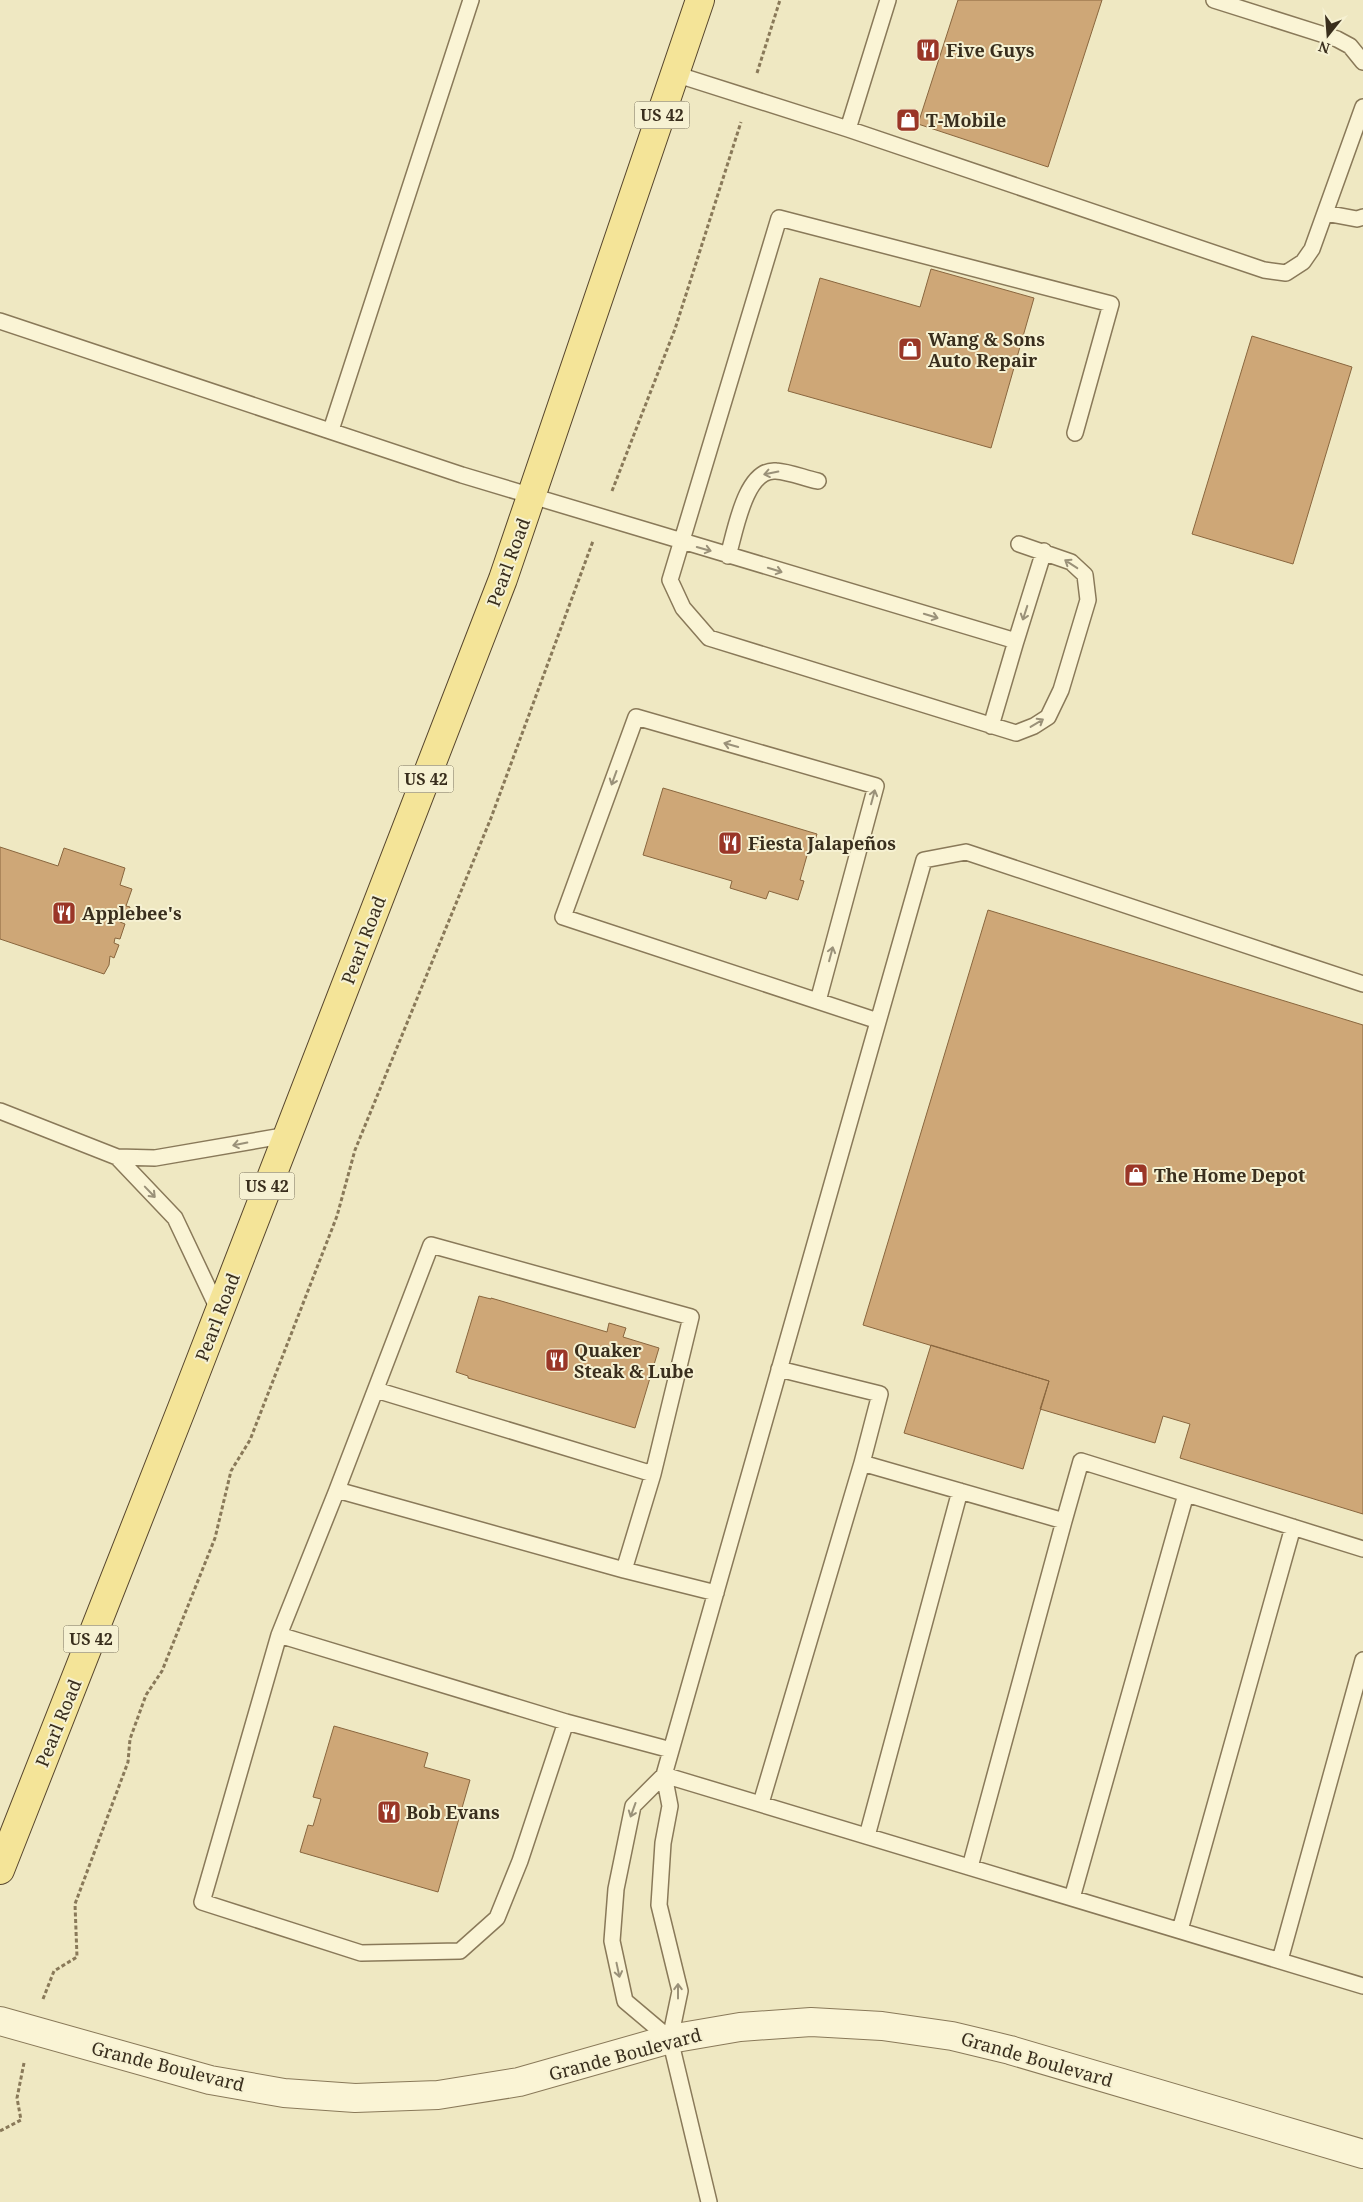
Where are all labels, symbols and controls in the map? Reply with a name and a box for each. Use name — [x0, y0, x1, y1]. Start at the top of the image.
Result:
north arrow — [1303, 10, 1353, 60]
restaurant icon: Five Guys — [915, 37, 941, 63]
text: N — [1316, 37, 1332, 59]
place label: Five Guys — [946, 38, 1035, 62]
road number: US 42 — [634, 102, 690, 128]
shop icon: T-Mobile — [895, 107, 921, 133]
place label: T-Mobile — [926, 108, 1006, 132]
place label: Wang & Sons Auto Repair — [928, 327, 1045, 372]
shop icon: Wang & Sons Auto Repair — [897, 336, 923, 362]
one-way arrow — [763, 469, 779, 478]
street label: Pearl Road — [481, 514, 535, 610]
one-way arrow — [696, 544, 712, 554]
one-way arrow — [1064, 559, 1078, 569]
one-way arrow — [767, 565, 783, 575]
one-way arrow — [1019, 604, 1029, 620]
one-way arrow — [923, 611, 939, 621]
one-way arrow — [1029, 718, 1043, 728]
one-way arrow — [723, 739, 739, 749]
road number: US 42 — [398, 766, 454, 792]
one-way arrow — [609, 769, 618, 785]
one-way arrow — [869, 790, 878, 806]
restaurant icon: Fiesta Jalapeños — [717, 830, 743, 856]
place label: Fiesta Jalapeños — [748, 831, 896, 855]
street label: Pearl Road — [335, 892, 391, 988]
restaurant icon: Applebee's — [51, 900, 77, 926]
place label: Applebee's — [82, 901, 182, 925]
one-way arrow — [826, 947, 836, 963]
one-way arrow — [232, 1140, 248, 1149]
shop icon: The Home Depot — [1123, 1162, 1149, 1188]
place label: The Home Depot — [1154, 1163, 1305, 1187]
road number: US 42 — [240, 1172, 294, 1200]
one-way arrow — [144, 1186, 156, 1199]
street label: Pearl Road — [189, 1269, 245, 1365]
place label: Quaker Steak & Lube — [574, 1338, 694, 1383]
restaurant icon: Quaker Steak & Lube — [544, 1347, 570, 1373]
road number: US 42 — [64, 1626, 118, 1652]
street label: Pearl Road — [29, 1675, 87, 1771]
restaurant icon: Bob Evans — [376, 1799, 402, 1825]
place label: Bob Evans — [406, 1800, 500, 1824]
one-way arrow — [628, 1802, 637, 1817]
one-way arrow — [614, 1961, 623, 1977]
one-way arrow — [673, 1983, 683, 2000]
street label: Grande Boulevard — [546, 2022, 704, 2086]
street label: Grande Boulevard — [958, 2026, 1116, 2092]
street label: Grande Boulevard — [89, 2035, 247, 2097]

